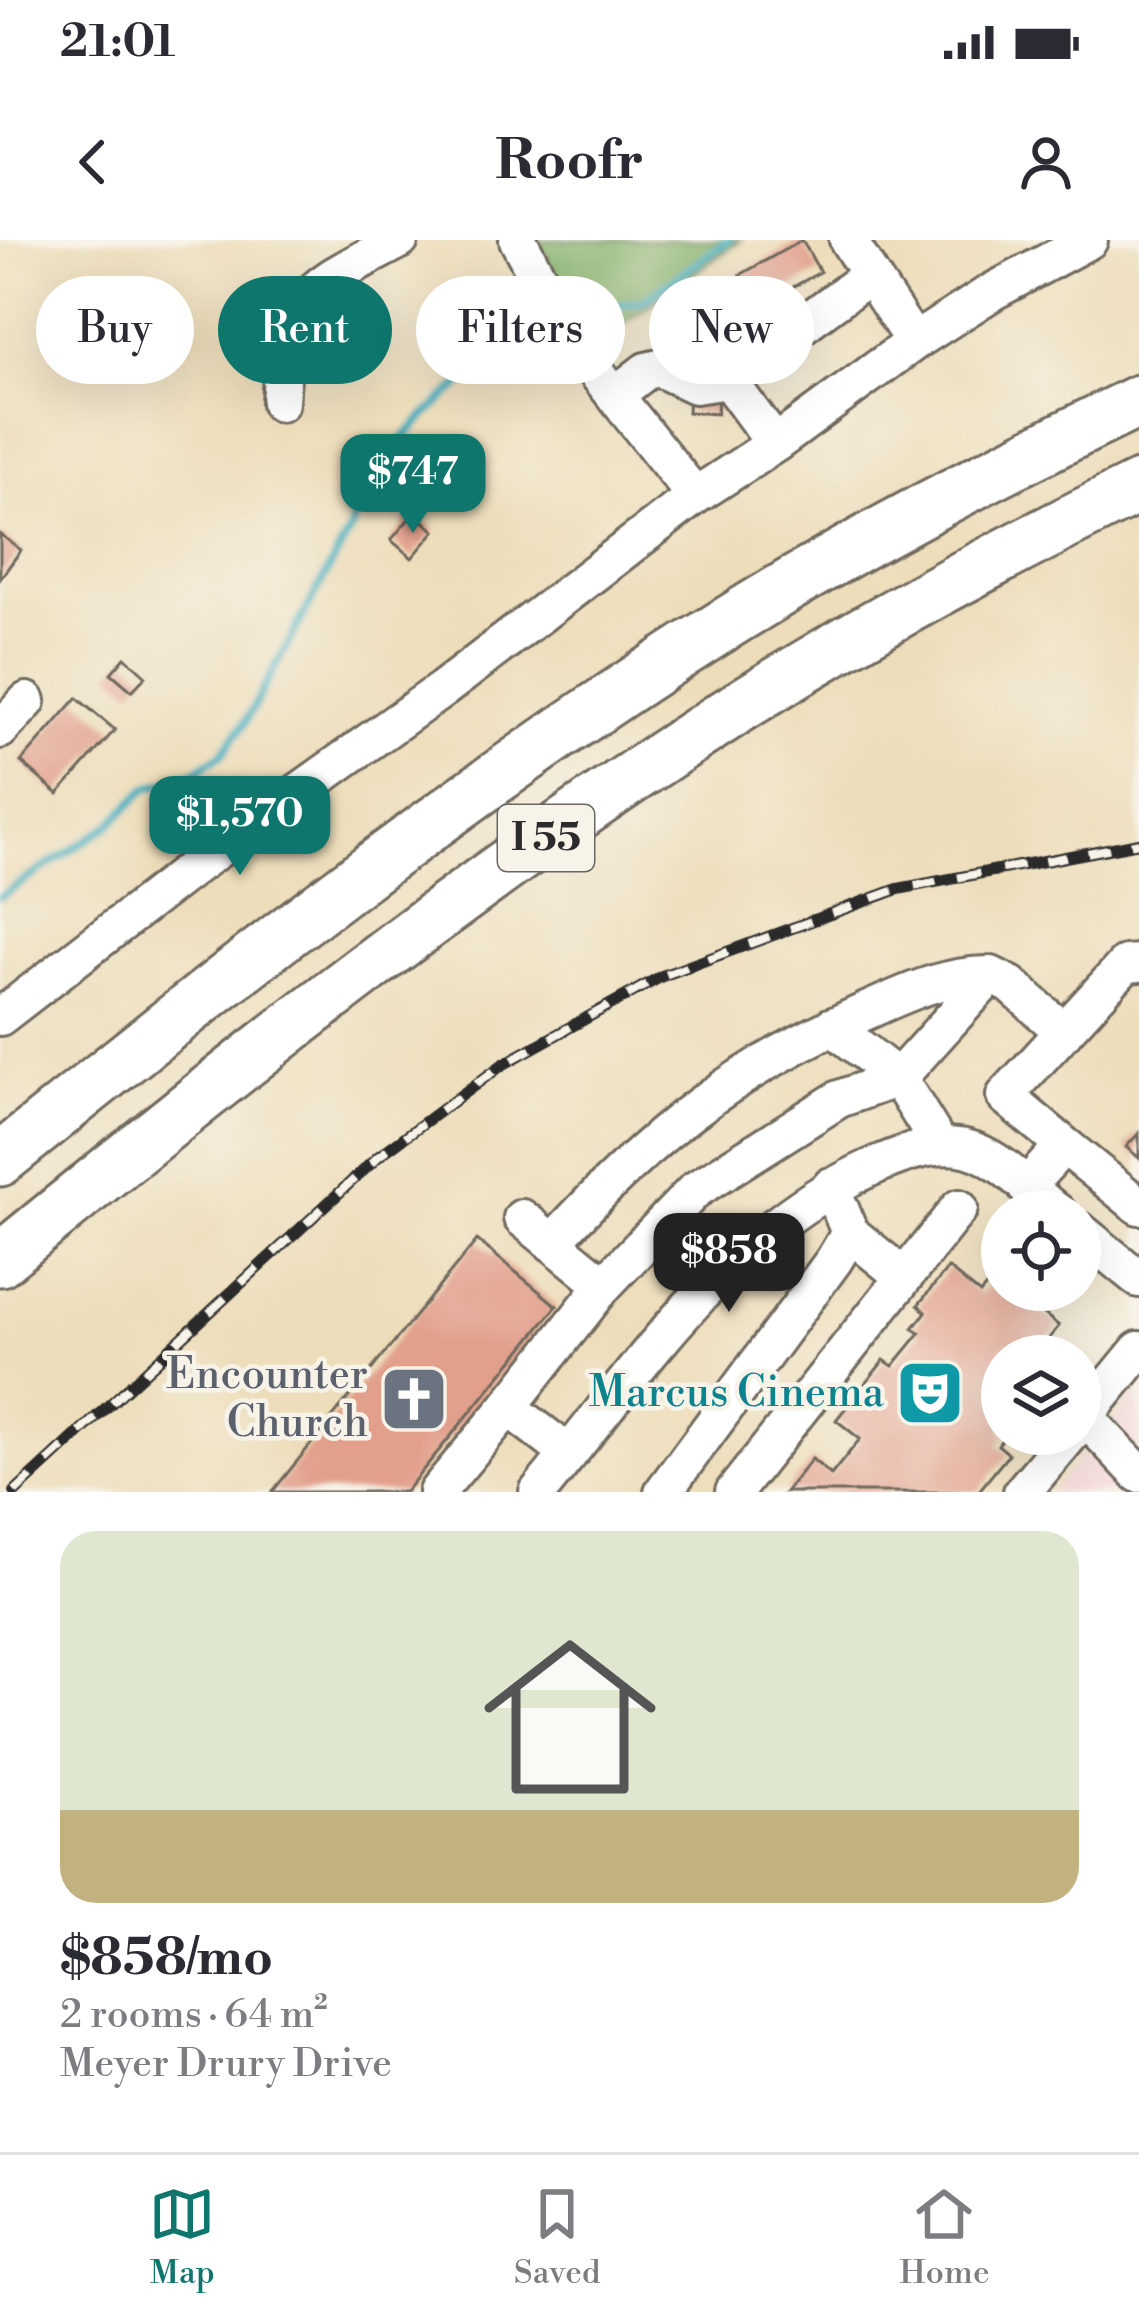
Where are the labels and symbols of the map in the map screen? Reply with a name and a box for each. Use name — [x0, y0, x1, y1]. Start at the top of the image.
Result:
pin: $747 — [342, 434, 484, 536]
pin: $1,570 — [142, 776, 338, 878]
road number: I 55 — [498, 805, 594, 871]
pin: $858 — [658, 1213, 800, 1315]
place label: Encounter Church — [166, 1349, 368, 1450]
theatre icon: Marcus Cinema — [895, 1358, 965, 1428]
church icon: Encounter Church — [379, 1364, 449, 1434]
place label: Marcus Cinema — [589, 1367, 885, 1420]

